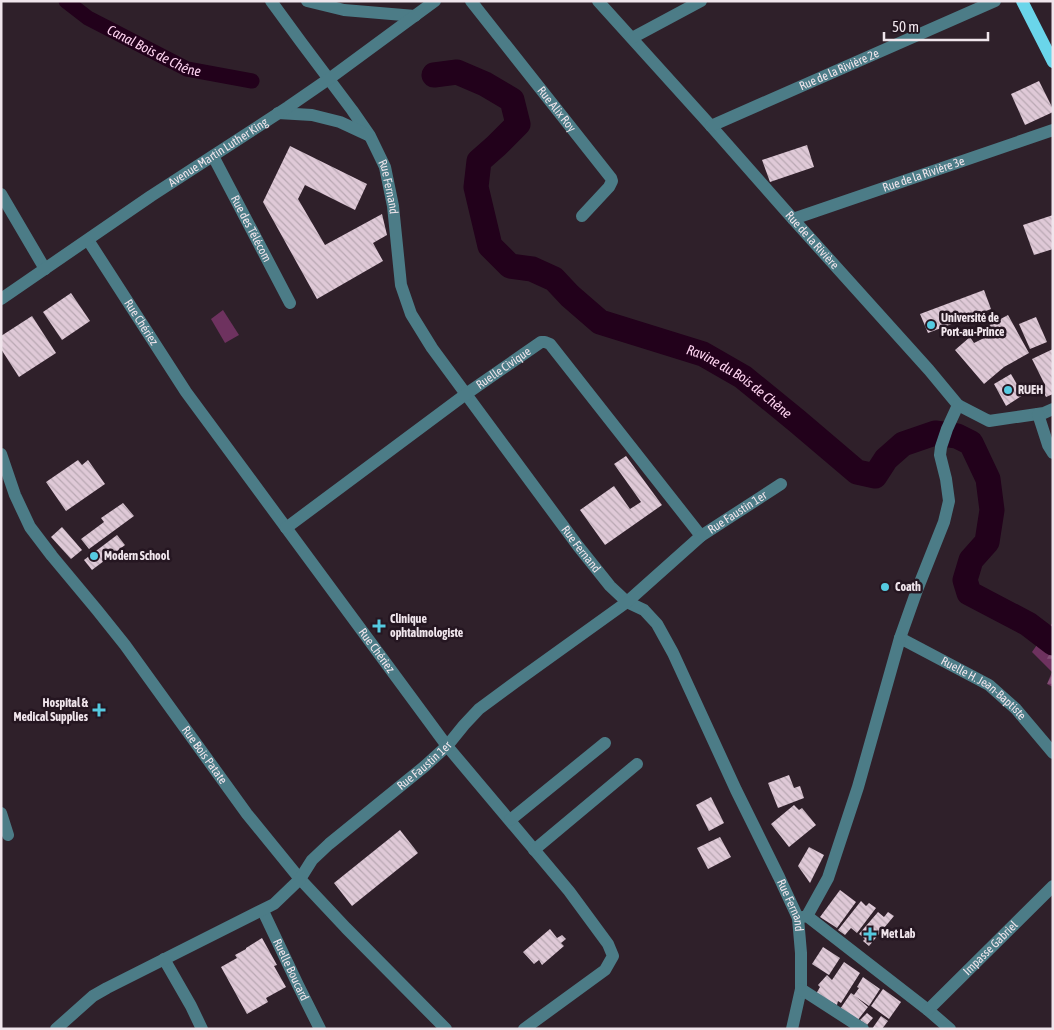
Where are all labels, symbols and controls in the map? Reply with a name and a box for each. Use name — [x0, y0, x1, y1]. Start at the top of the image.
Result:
scale bar — [884, 10, 988, 42]
text: 50 m — [892, 18, 919, 35]
water label: Canal Bois de Chêne — [105, 21, 202, 79]
street label: Rue de la Rivière 2e — [797, 46, 881, 93]
street label: Rue Alix Roy — [534, 84, 579, 135]
street label: Avenue Martin Luther King — [166, 115, 271, 190]
street label: Rue de la Rivière 3e — [881, 154, 966, 195]
street label: Rue Fernand — [375, 157, 401, 215]
street label: Rue des Télécom — [228, 193, 274, 264]
street label: Rue de la Rivière — [782, 208, 842, 272]
street label: Rue Chériez — [121, 297, 161, 348]
place label: Université de Port-au-Prince — [941, 311, 1005, 339]
marker: Université de Port-au-Prince — [925, 319, 937, 331]
water label: Ravine du Bois de Chêne — [685, 341, 795, 422]
street label: Ruelle Civique — [473, 344, 534, 392]
place label: RUEH — [1018, 383, 1043, 397]
marker: RUEH — [1002, 384, 1014, 396]
street label: Rue Faustin 1er — [705, 488, 770, 537]
street label: Rue Fernand — [558, 523, 603, 575]
place label: Modern School — [104, 549, 170, 563]
marker: Modern School — [88, 550, 100, 562]
place label: Coath — [895, 580, 921, 594]
marker: Coath — [879, 581, 891, 593]
place label: Clinique ophtalmologiste — [390, 612, 464, 640]
marker: Clinique ophtalmologiste — [372, 619, 386, 633]
street label: Rue Chériez — [356, 626, 398, 676]
street label: Ruelle H. Jean-Baptiste — [939, 654, 1029, 723]
place label: Hospital & Medical Supplies — [13, 696, 89, 724]
marker: Hospital & Medical Supplies — [92, 703, 106, 717]
street label: Rue Bois Patate — [179, 723, 230, 787]
street label: Rue Faustin 1er — [394, 738, 455, 793]
street label: Rue Fernand — [774, 877, 806, 932]
street label: Impasse Gabriel — [960, 917, 1021, 978]
marker: Met Lab — [863, 927, 877, 941]
place label: Met Lab — [881, 927, 916, 941]
street label: Ruelle Boucard — [270, 936, 312, 1003]

